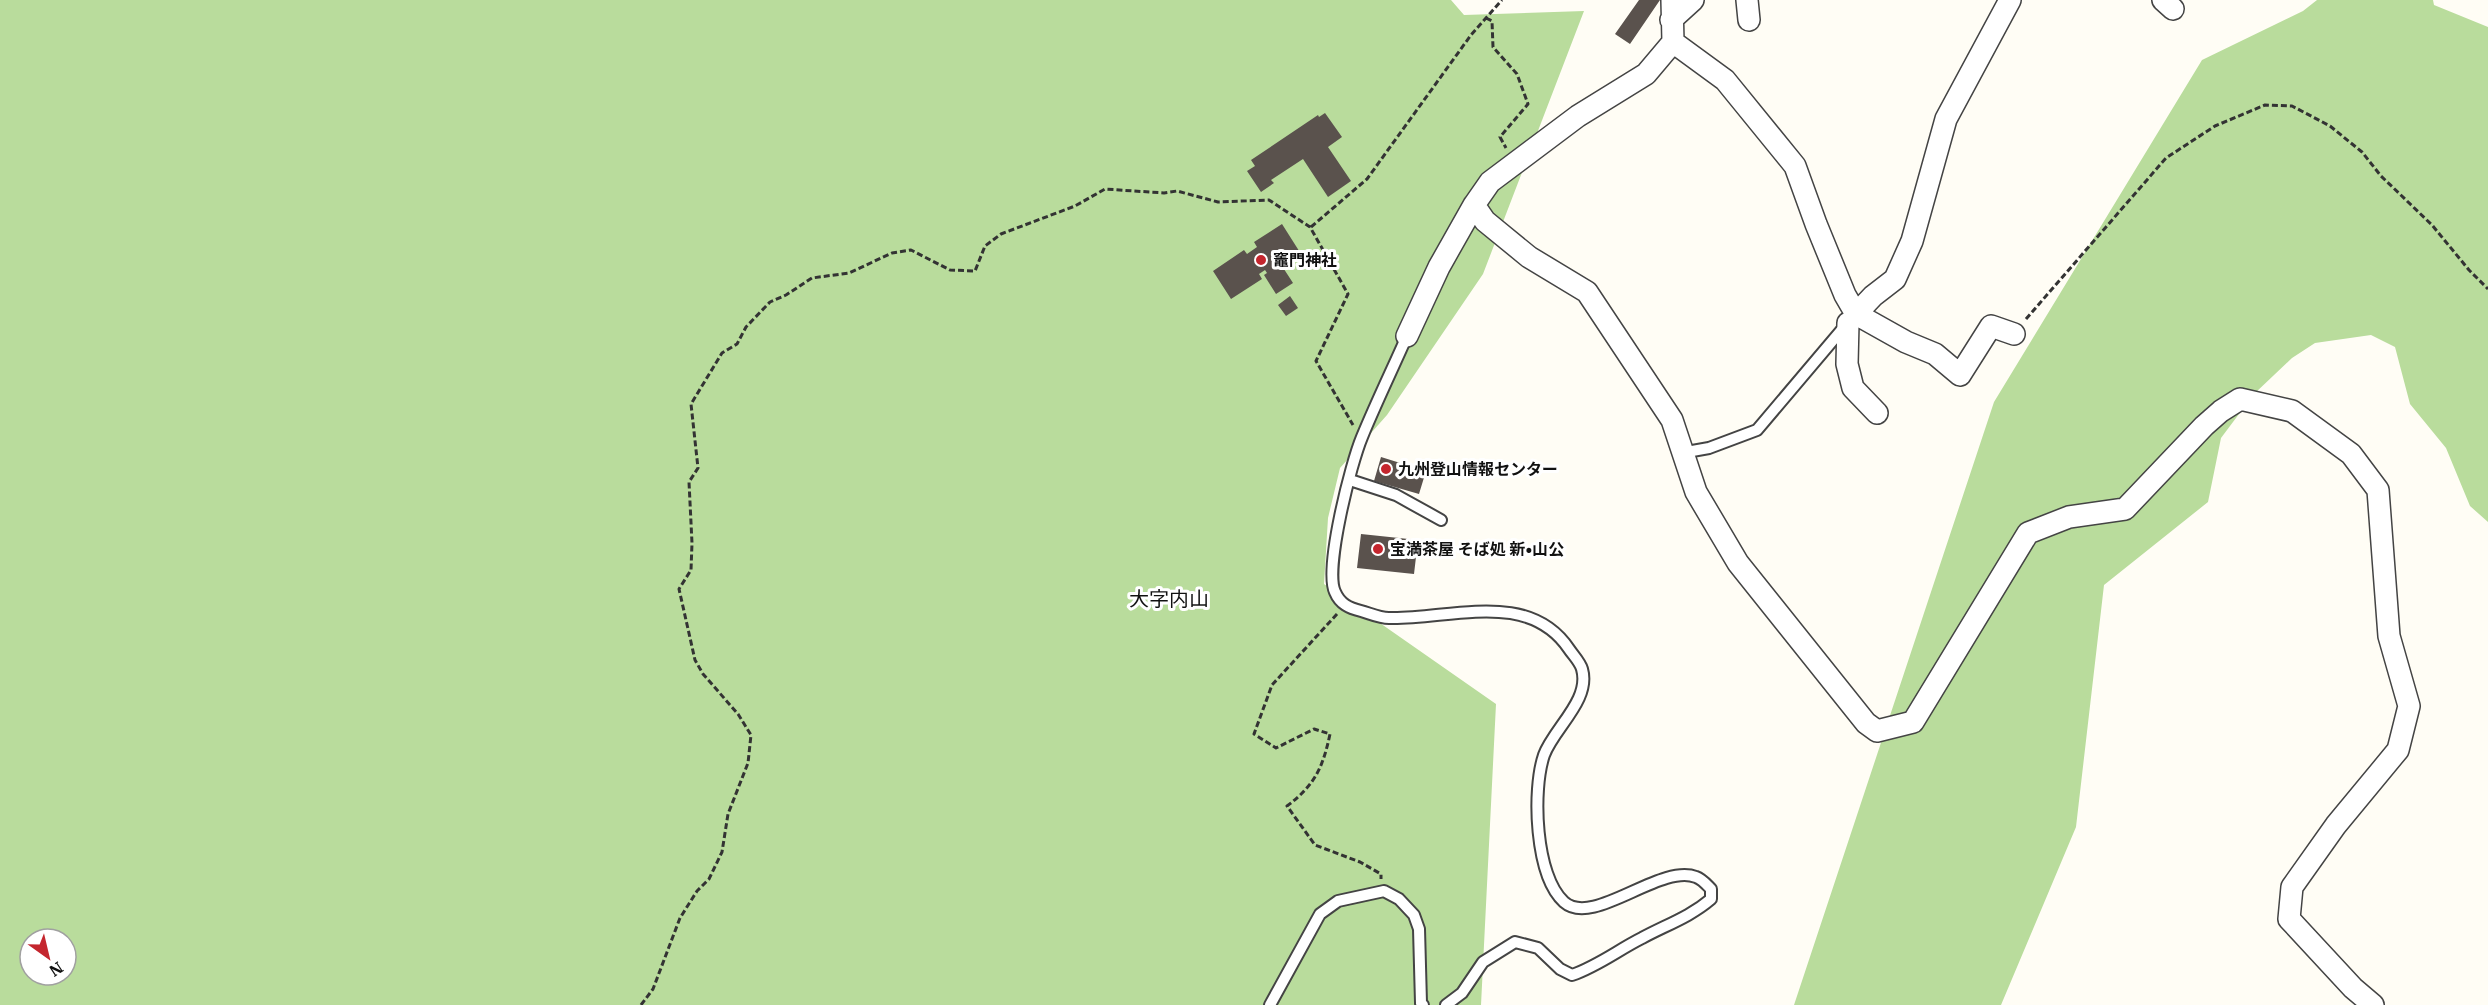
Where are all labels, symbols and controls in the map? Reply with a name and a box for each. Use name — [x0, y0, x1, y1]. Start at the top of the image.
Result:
place label: 竈門神社 — [1273, 250, 1337, 270]
marker: 竈門神社 — [1254, 253, 1268, 267]
place label: 九州登山情報センター — [1398, 459, 1558, 479]
marker: 九州登山情報センター — [1379, 462, 1393, 476]
place label: 宝満茶屋 そば処 新•山公 — [1390, 539, 1564, 559]
marker: 宝満茶屋 そば処 新•山公 — [1371, 542, 1385, 556]
district label: 大字内山 — [1129, 585, 1209, 612]
north arrow — [18, 927, 78, 987]
text: N — [46, 958, 67, 981]

